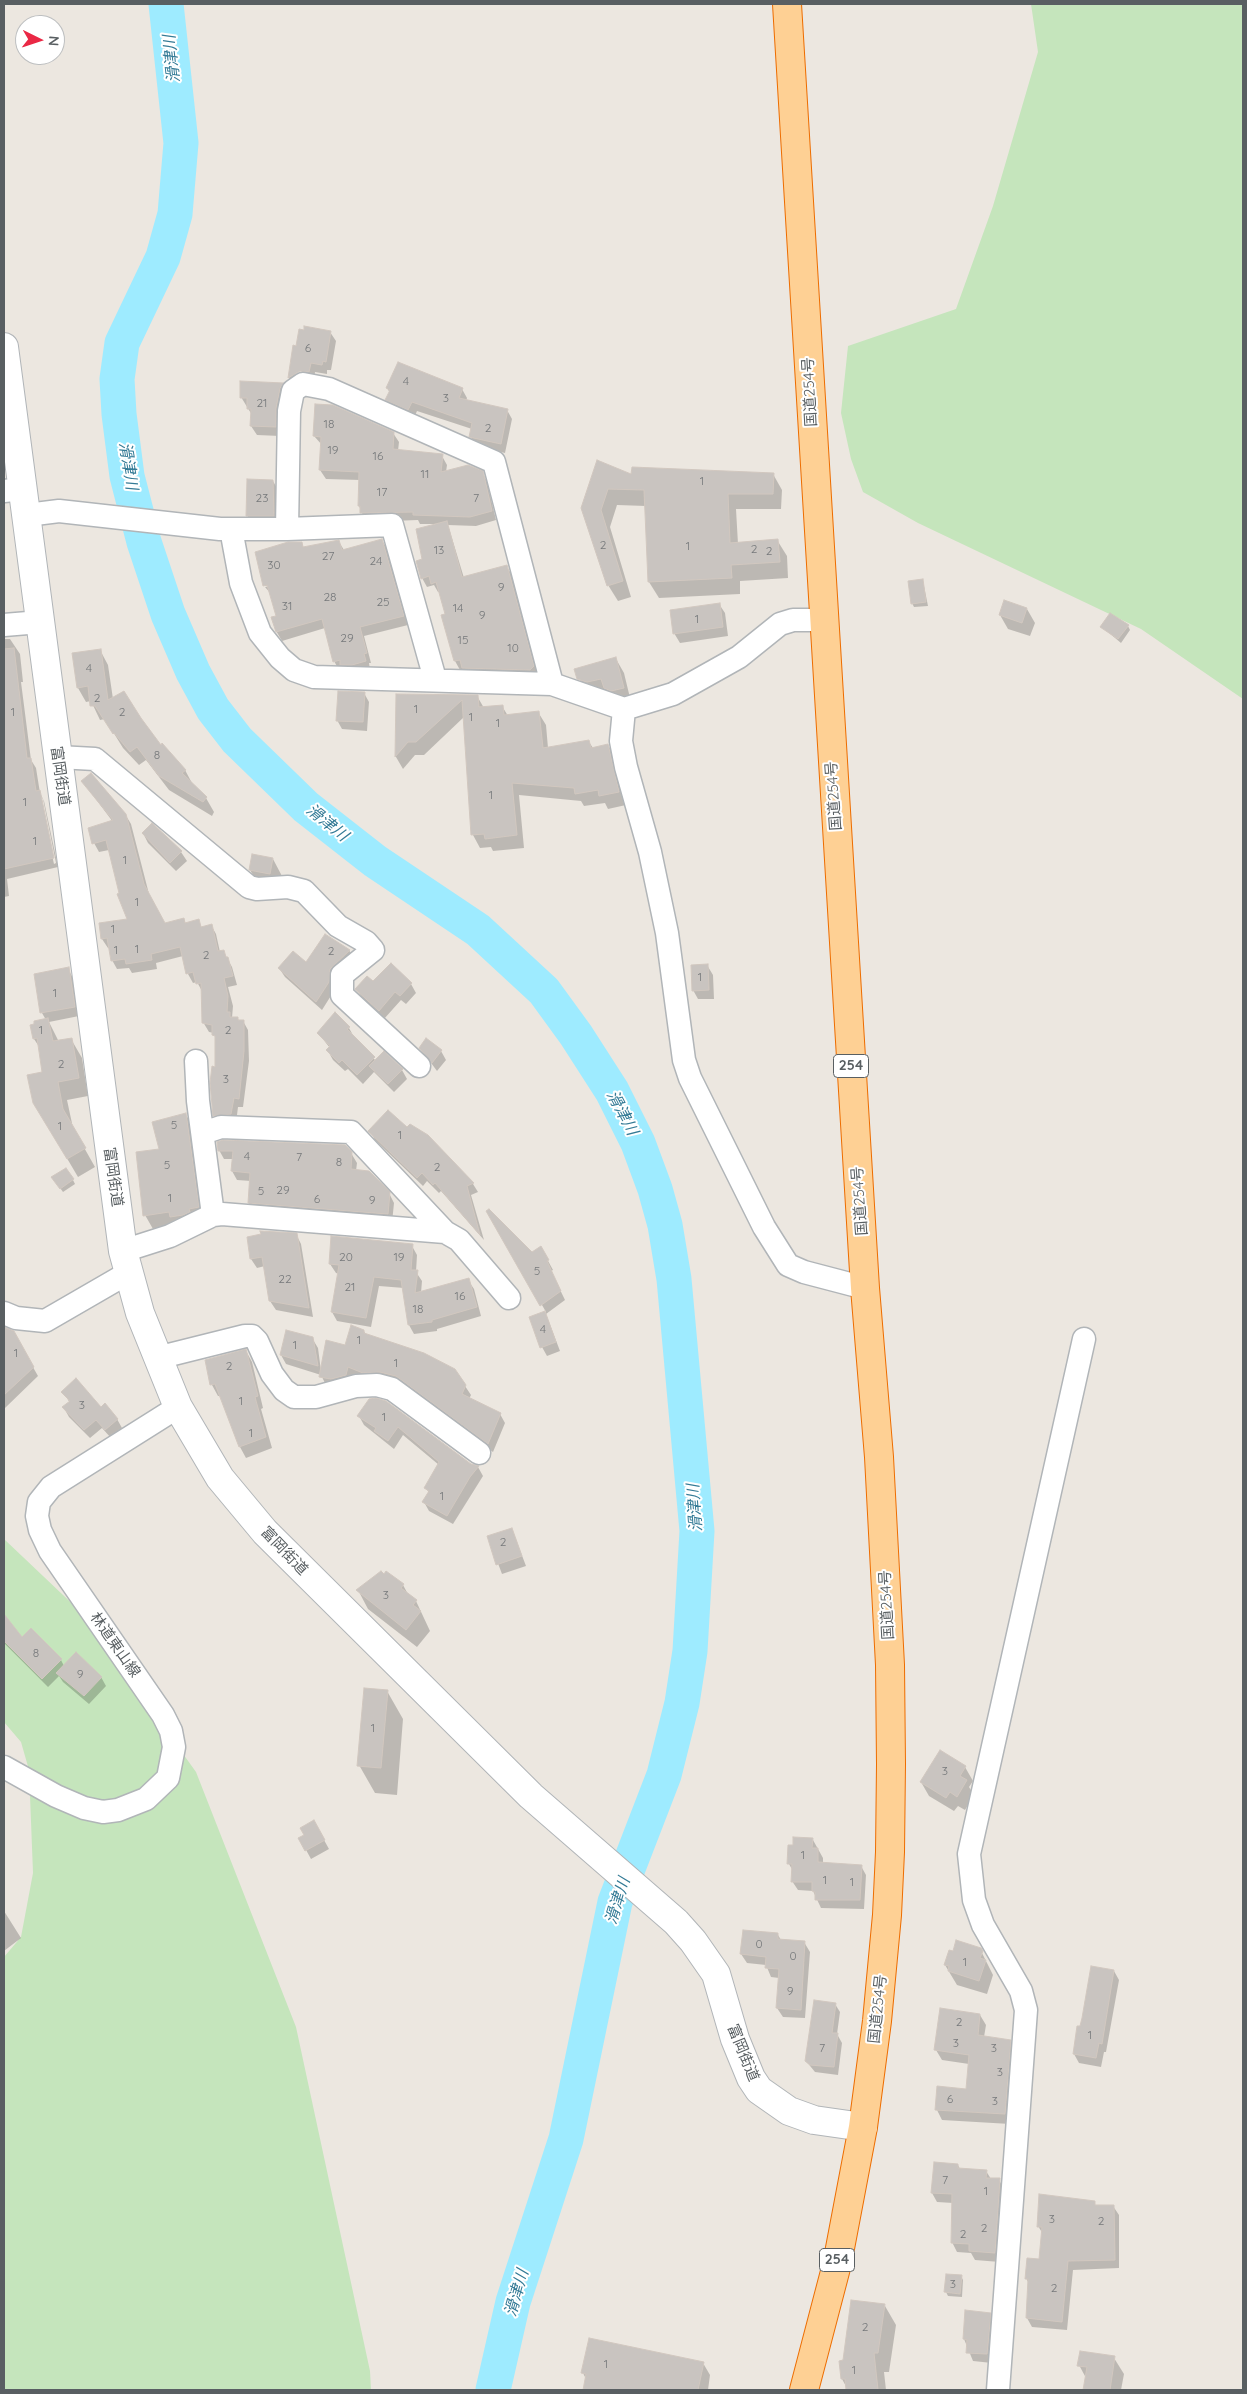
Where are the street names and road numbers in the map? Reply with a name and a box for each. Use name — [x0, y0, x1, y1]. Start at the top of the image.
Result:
street label: 国道254号 — [799, 357, 821, 427]
street label: 富岡街道 — [47, 745, 73, 807]
street label: 国道254号 — [823, 761, 845, 831]
road number: 254 — [834, 1054, 868, 1078]
street label: 富岡街道 — [100, 1146, 126, 1208]
street label: 国道254号 — [849, 1166, 871, 1236]
street label: 富岡街道 — [257, 1523, 311, 1579]
street label: 国道254号 — [876, 1570, 898, 1640]
street label: 林道東山線 — [86, 1609, 144, 1681]
street label: 国道254号 — [865, 1974, 891, 2044]
street label: 富岡街道 — [723, 2022, 763, 2084]
road number: 254 — [820, 2248, 854, 2272]

